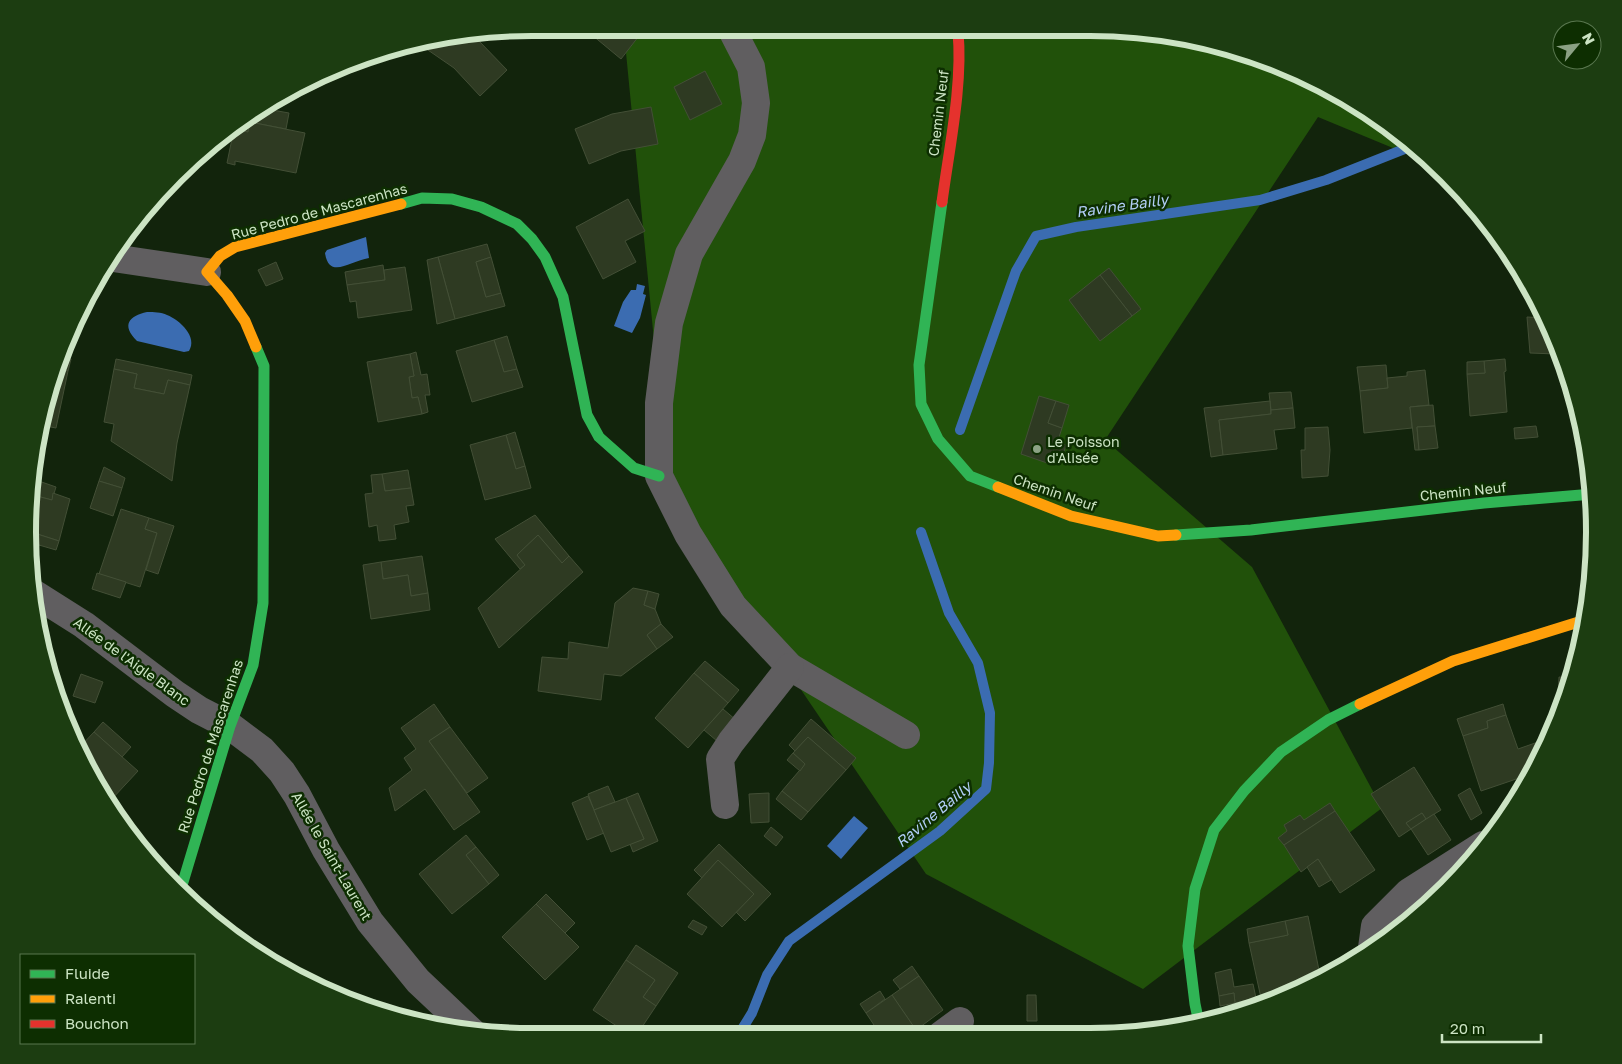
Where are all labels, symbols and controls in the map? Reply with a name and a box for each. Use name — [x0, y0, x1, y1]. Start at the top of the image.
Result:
north arrow — [1552, 20, 1602, 70]
text: N — [1579, 30, 1599, 47]
street label: Chemin Neuf — [924, 69, 952, 157]
street label: Rue Pedro de Mascarenhas — [229, 179, 409, 243]
water label: Ravine Bailly — [1075, 189, 1172, 221]
place label: Le Poisson d'Alisée — [1047, 433, 1120, 466]
marker: Le Poisson d'Alisée — [1031, 443, 1043, 455]
street label: Chemin Neuf — [1011, 470, 1099, 514]
street label: Chemin Neuf — [1419, 478, 1507, 504]
street label: Allée de l'Aigle Blanc — [71, 613, 194, 709]
street label: Rue Pedro de Mascarenhas — [174, 657, 246, 835]
water label: Ravine Bailly — [892, 776, 977, 851]
street label: Allée le Saint-Laurent — [288, 789, 376, 923]
legend — [20, 954, 195, 1044]
text: Fluide — [65, 964, 110, 982]
text: Ralenti — [65, 989, 116, 1007]
scale bar — [1442, 1012, 1541, 1044]
text: Bouchon — [65, 1014, 129, 1032]
text: 20 m — [1450, 1019, 1485, 1037]

